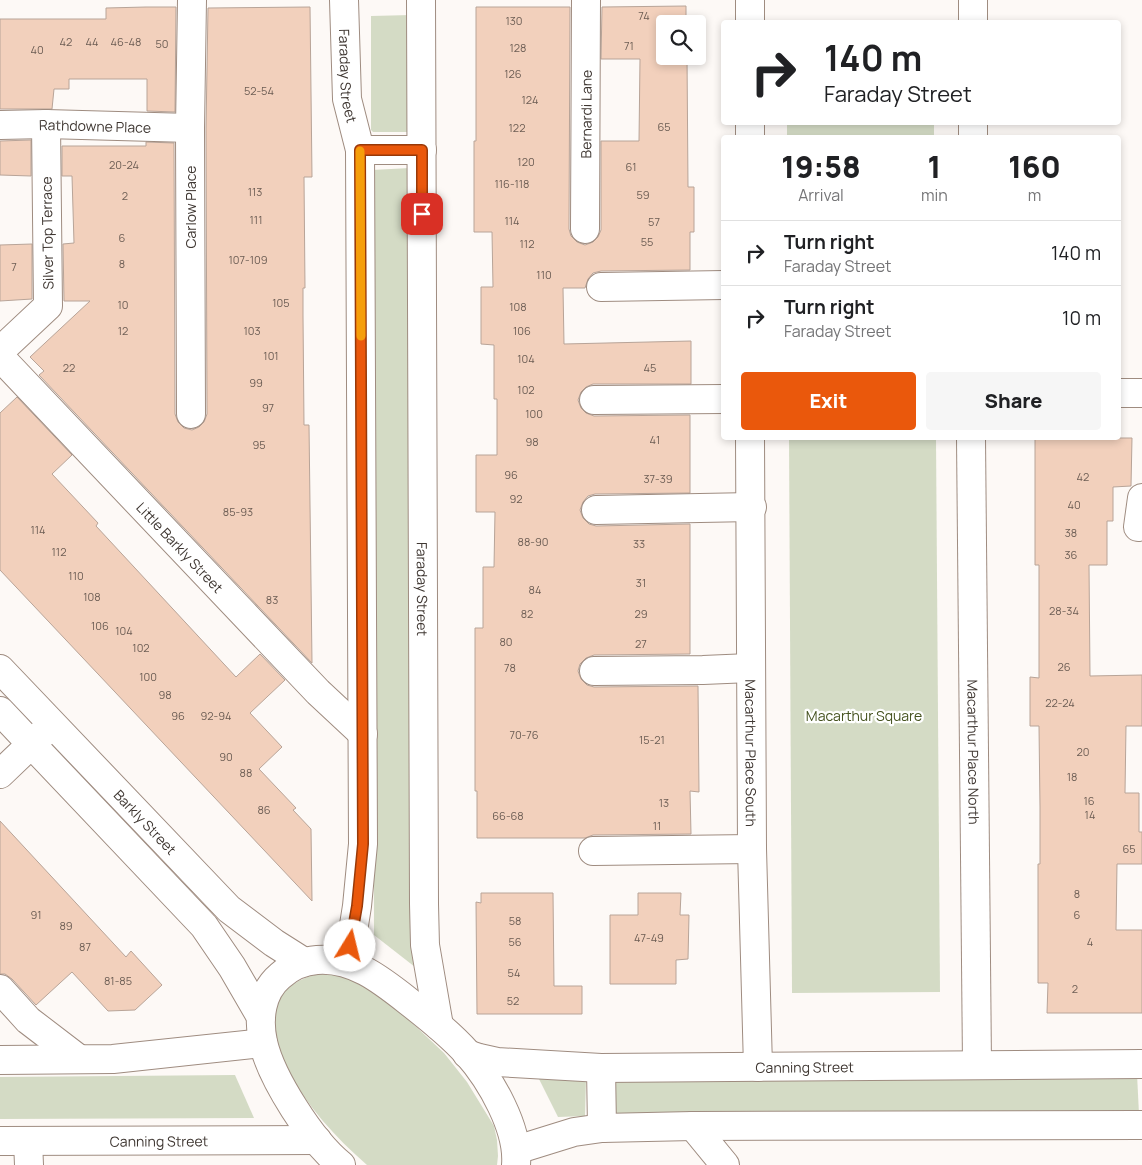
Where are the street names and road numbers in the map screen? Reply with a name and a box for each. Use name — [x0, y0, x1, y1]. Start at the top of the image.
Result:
street label: Faraday Street — [335, 29, 362, 125]
street label: Bernardi Lane — [576, 70, 595, 158]
street label: Rathdowne Place — [39, 114, 151, 136]
street label: Carlow Place — [181, 166, 200, 248]
street label: Silver Top Terrace — [37, 176, 57, 290]
street label: Little Barkly Street — [133, 498, 228, 597]
street label: Faraday Street — [413, 542, 433, 636]
street label: Macarthur Place South — [742, 679, 761, 827]
street label: Macarthur Place North — [964, 679, 984, 825]
street label: Barkly Street — [110, 785, 181, 859]
street label: Canning Street — [755, 1057, 854, 1076]
street label: Canning Street — [110, 1131, 209, 1150]

